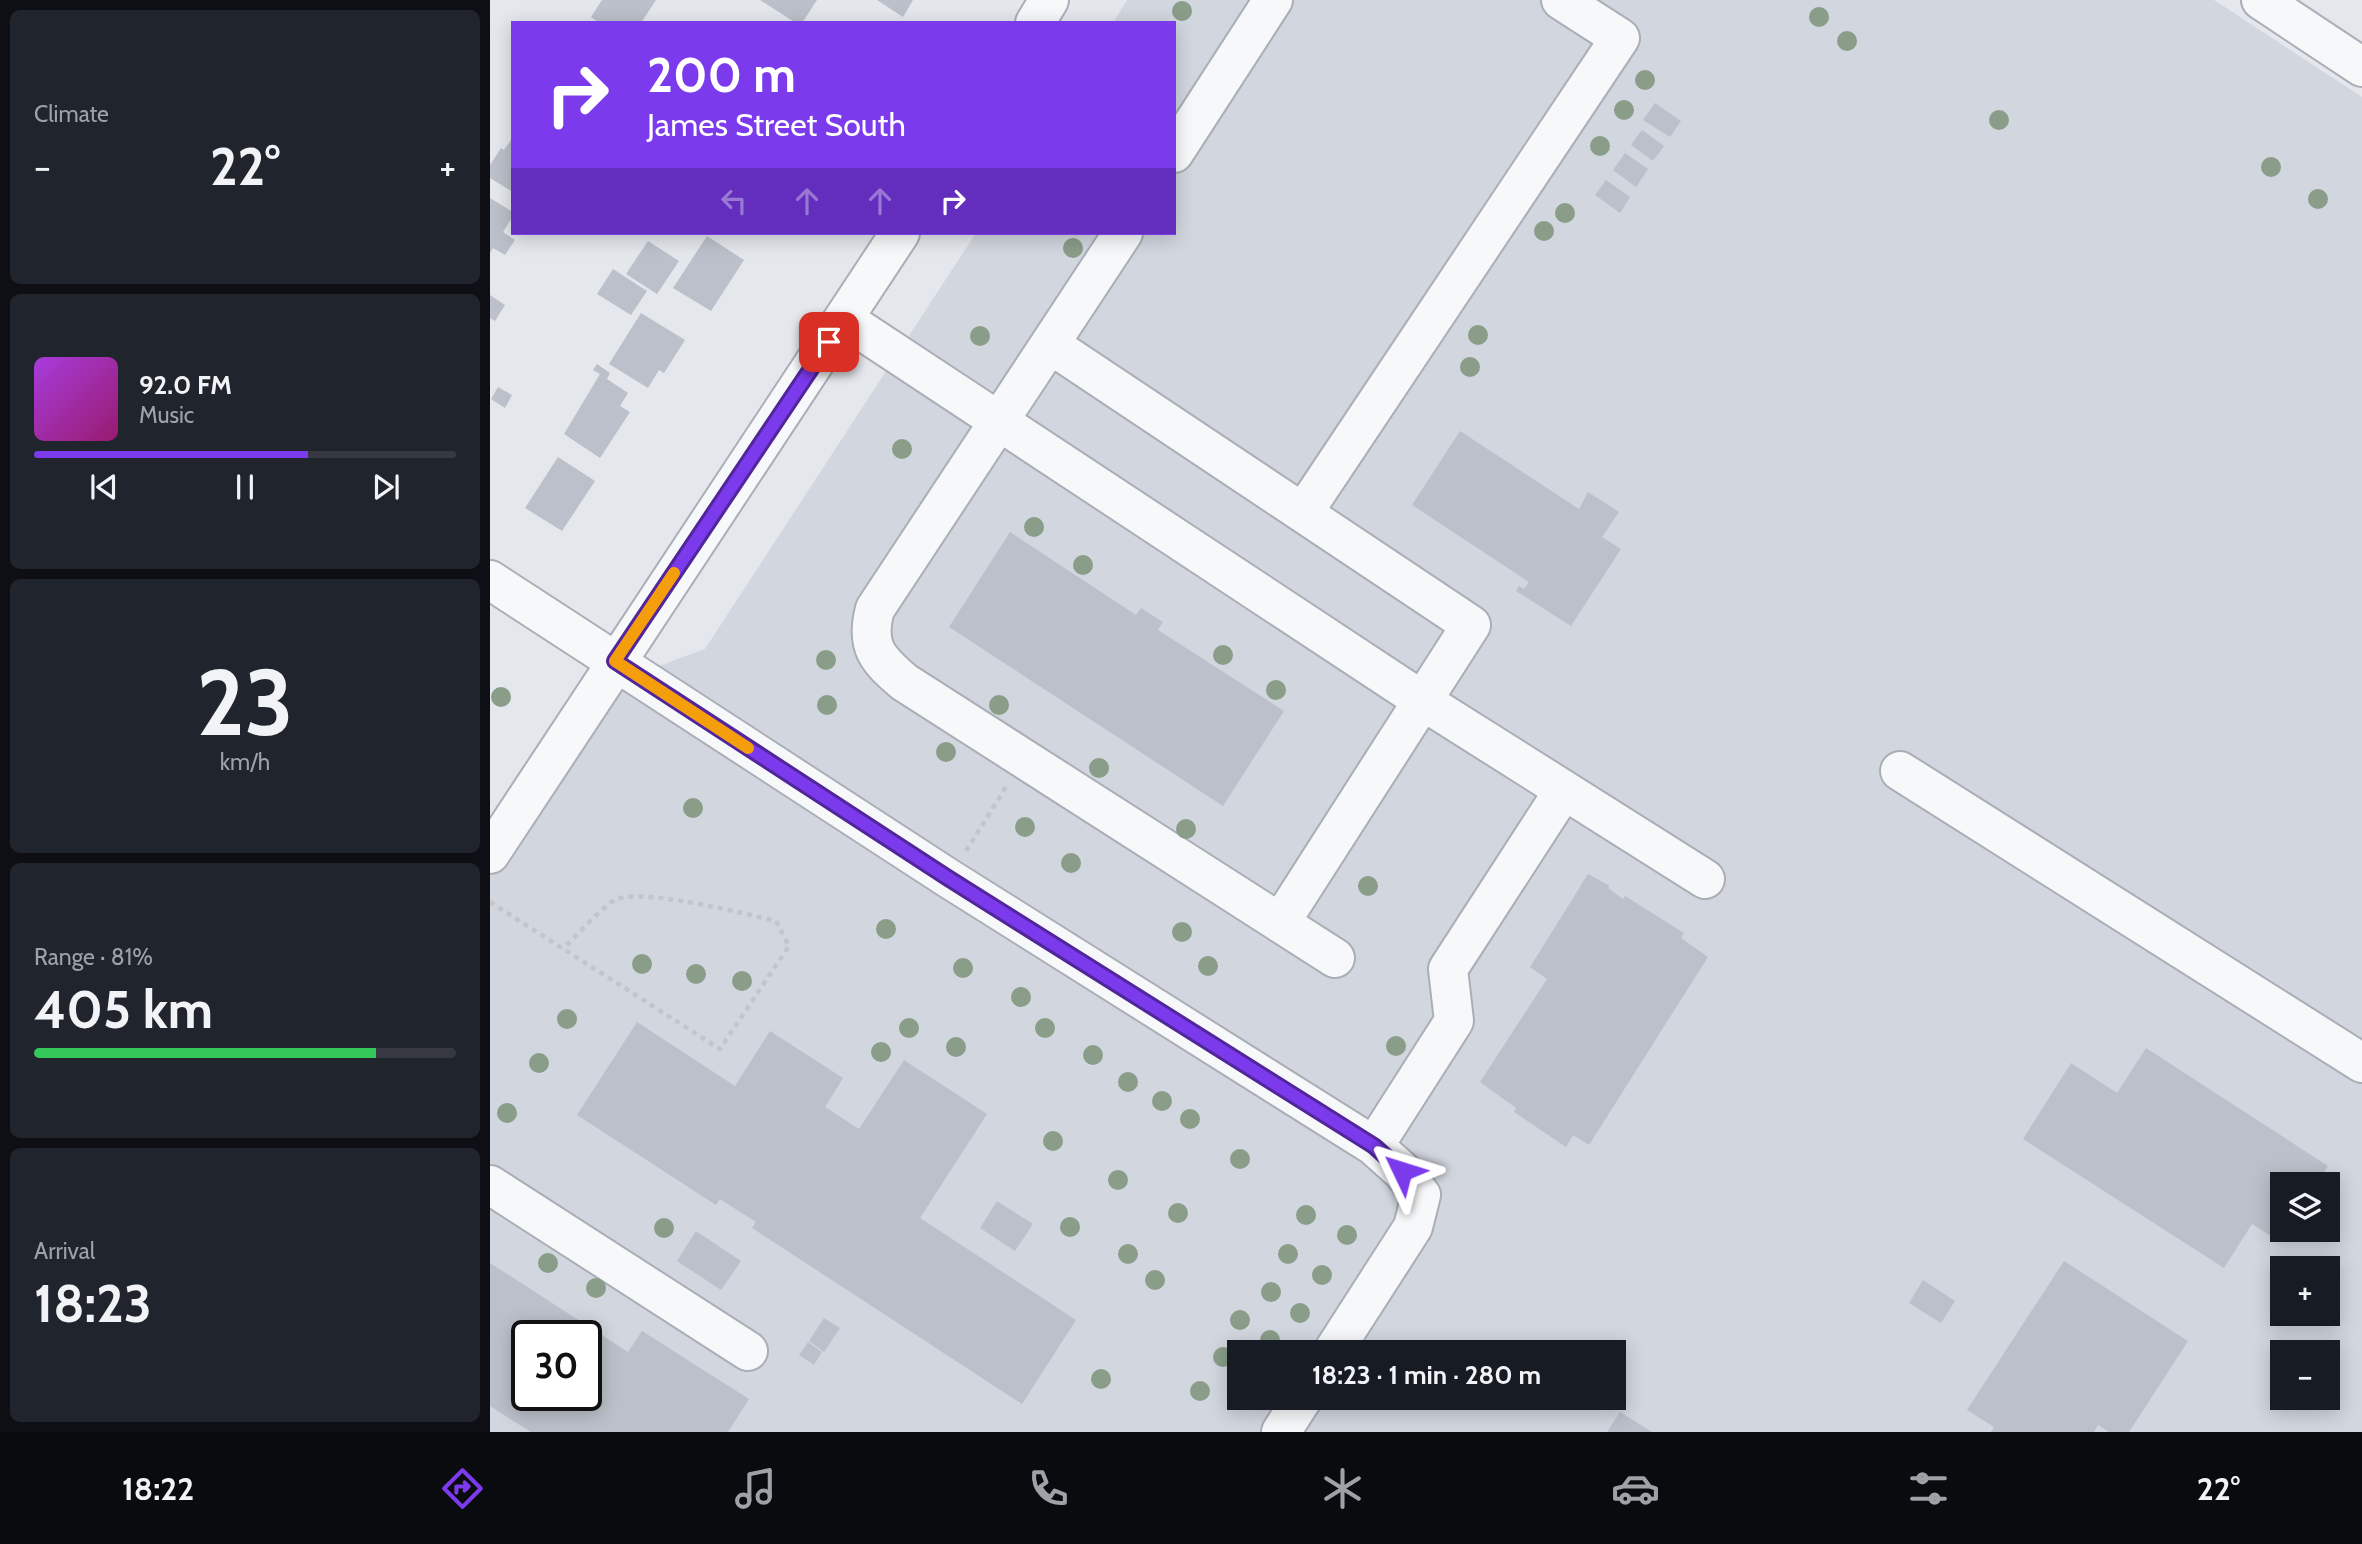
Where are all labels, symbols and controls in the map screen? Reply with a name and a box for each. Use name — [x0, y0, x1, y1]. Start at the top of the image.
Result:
text: 200 m — [647, 45, 796, 104]
icon: right — [532, 49, 623, 140]
text: Climate — [34, 100, 109, 128]
text: James Street South — [647, 105, 906, 144]
text: 22° — [210, 135, 280, 198]
text: − — [34, 143, 51, 190]
text: + — [439, 143, 456, 190]
icon: left — [715, 182, 753, 220]
icon: ahead — [788, 182, 826, 220]
icon: ahead — [861, 182, 899, 220]
icon: right — [934, 182, 972, 220]
pin — [799, 312, 859, 372]
icon: arrive — [810, 323, 848, 361]
text: 92.0 FM — [139, 369, 232, 401]
text: Music — [139, 401, 194, 429]
icon: previous — [85, 468, 123, 506]
icon: pause — [226, 468, 264, 506]
icon: next — [367, 468, 405, 506]
text: 23 — [196, 647, 294, 758]
text: km/h — [220, 748, 270, 776]
text: Range · 81% — [34, 943, 153, 971]
text: 405 km — [34, 978, 213, 1041]
position arrow — [1365, 1134, 1439, 1208]
map controls — [2270, 1172, 2340, 1410]
button: layers — [2270, 1172, 2340, 1242]
text: Arrival — [34, 1237, 95, 1265]
button: + — [2270, 1256, 2340, 1326]
text: 18:23 — [34, 1272, 152, 1335]
speed limit sign: 30 — [511, 1320, 602, 1411]
button: − — [2270, 1340, 2340, 1410]
text: 18:23 · 1 min · 280 m — [1312, 1359, 1541, 1391]
icon: directions — [438, 1464, 487, 1513]
icon: music — [731, 1464, 780, 1513]
icon: phone — [1024, 1464, 1073, 1513]
icon: climate — [1318, 1464, 1367, 1513]
icon: car — [1611, 1464, 1660, 1513]
icon: filters — [1904, 1464, 1953, 1513]
text: 18:22 — [122, 1469, 194, 1508]
text: 22° — [2197, 1469, 2240, 1508]

